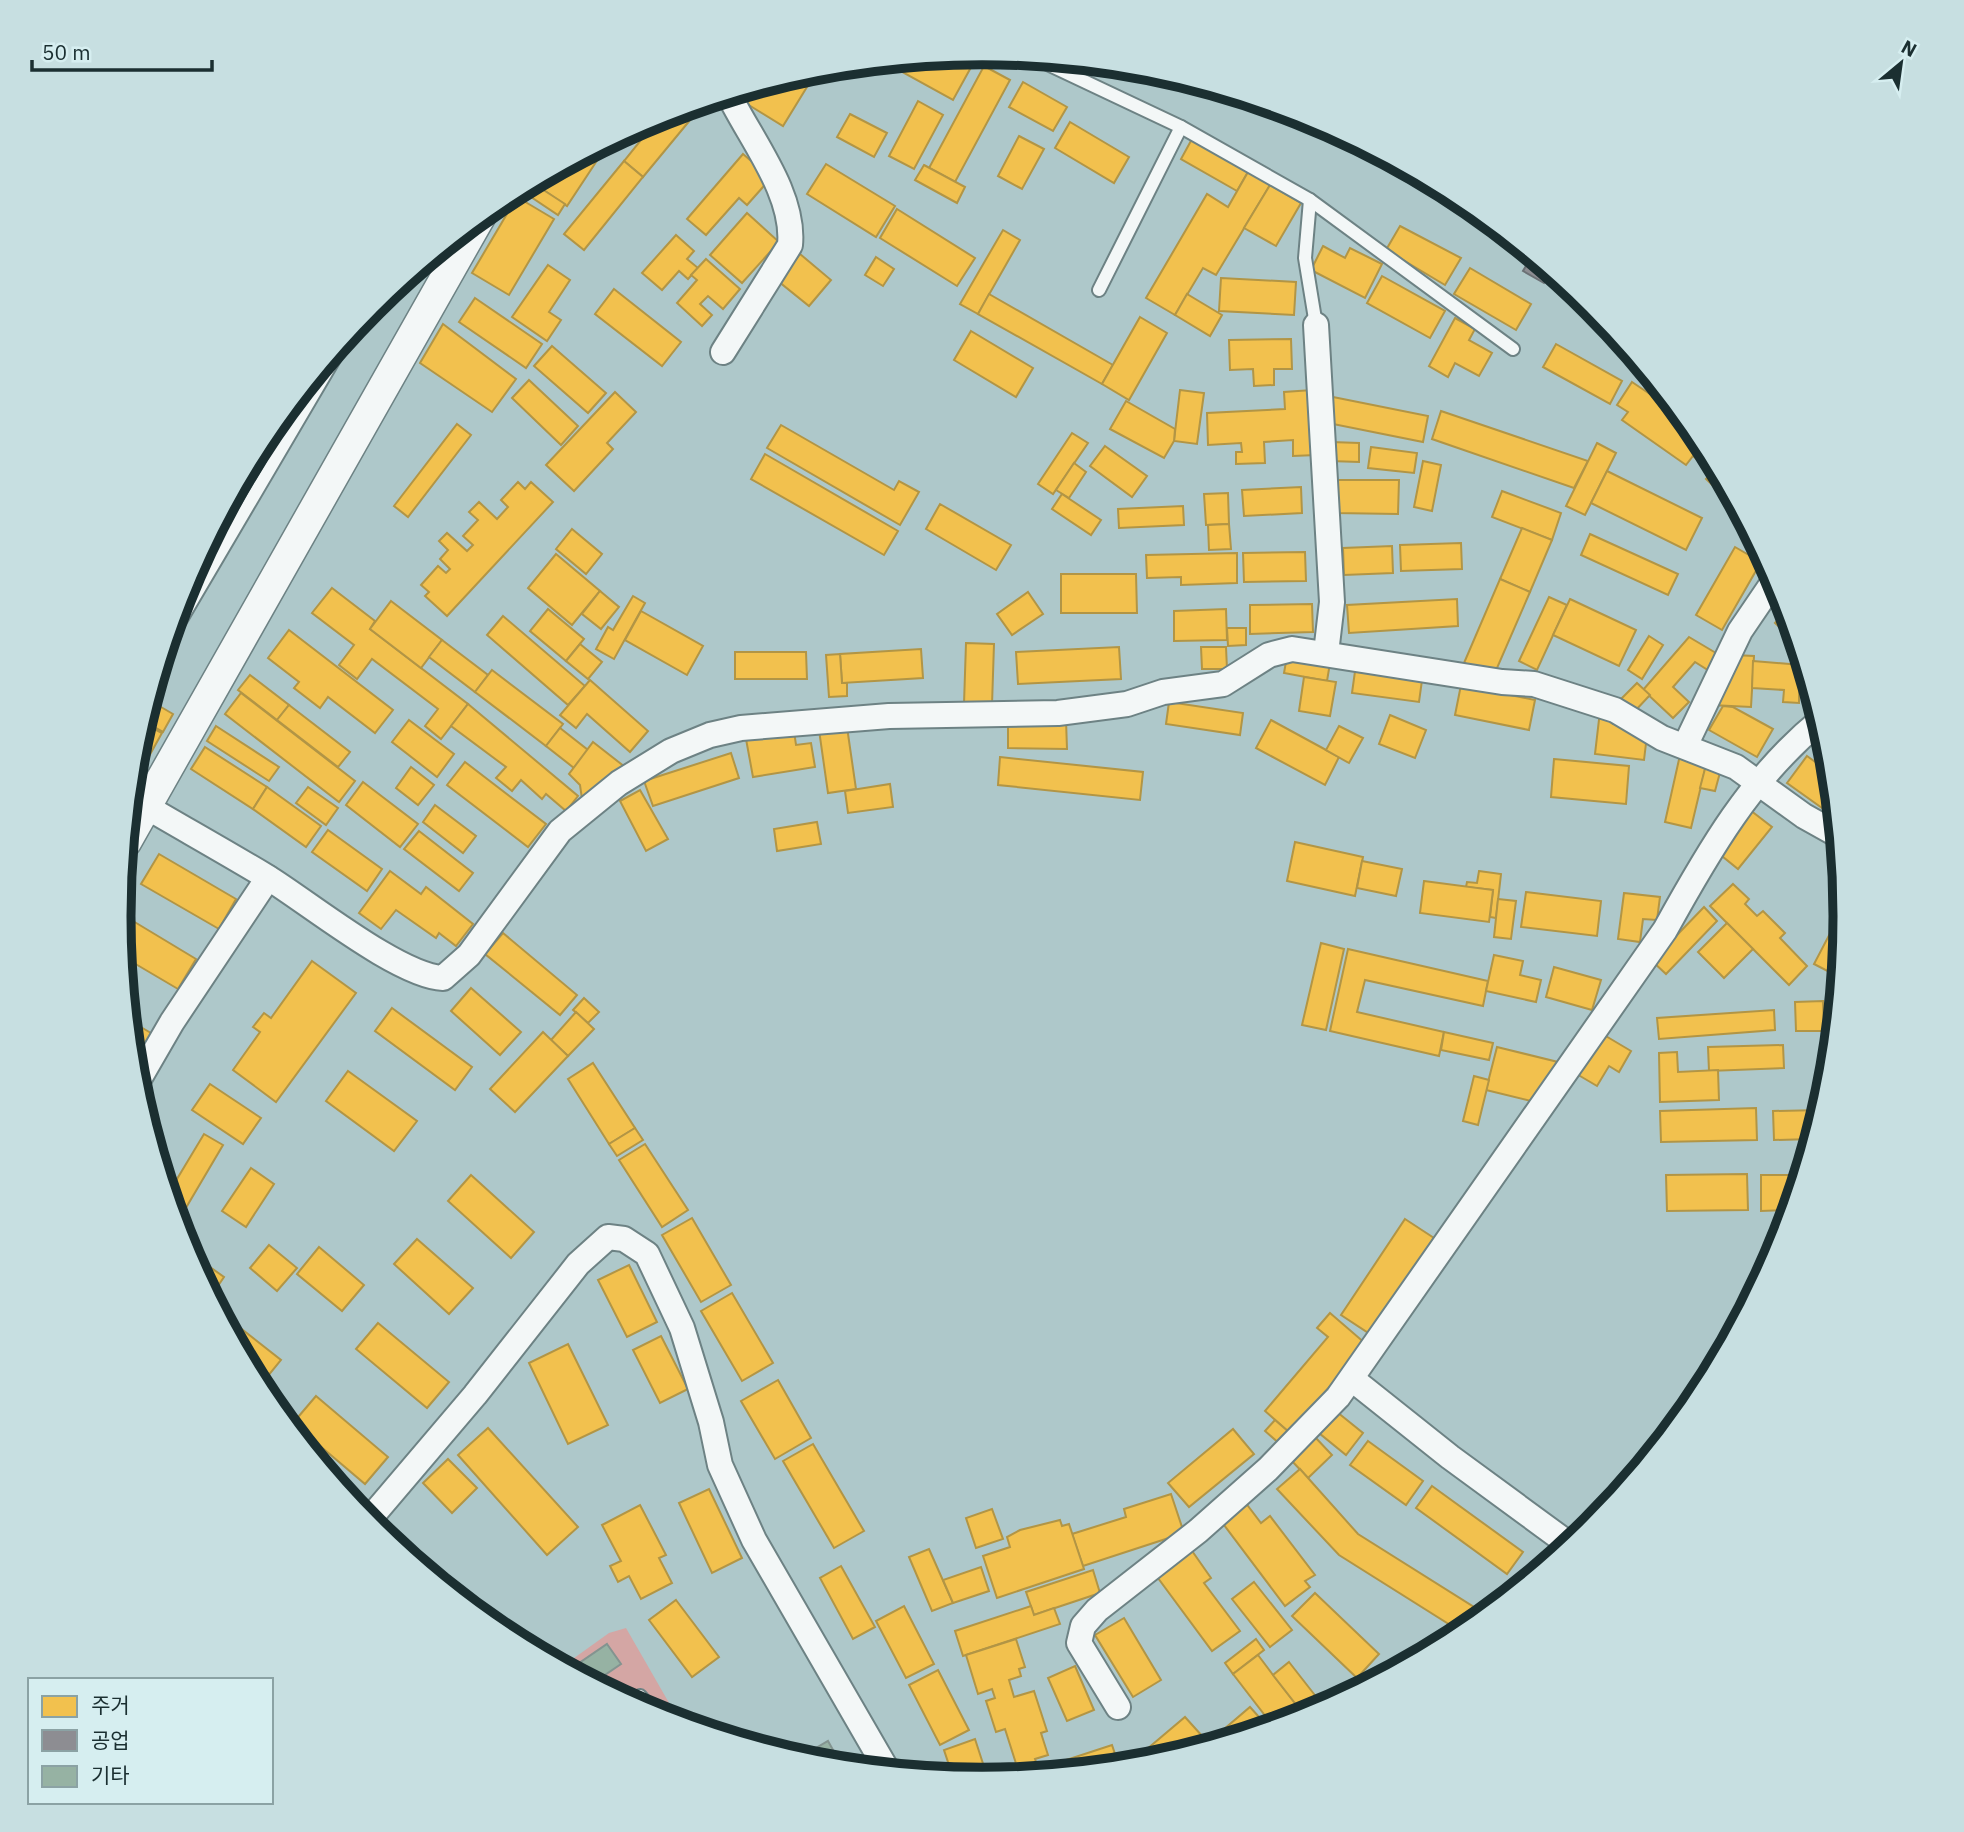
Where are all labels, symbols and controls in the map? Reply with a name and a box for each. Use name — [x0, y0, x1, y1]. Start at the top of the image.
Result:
scale bar — [32, 28, 212, 72]
north arrow — [1866, 28, 1936, 98]
text: N — [1897, 34, 1921, 62]
text: 50 m — [42, 38, 91, 66]
legend — [28, 1678, 273, 1804]
text: 주거 — [91, 1691, 130, 1719]
text: 공업 — [91, 1726, 130, 1754]
text: 기타 — [91, 1761, 130, 1789]

